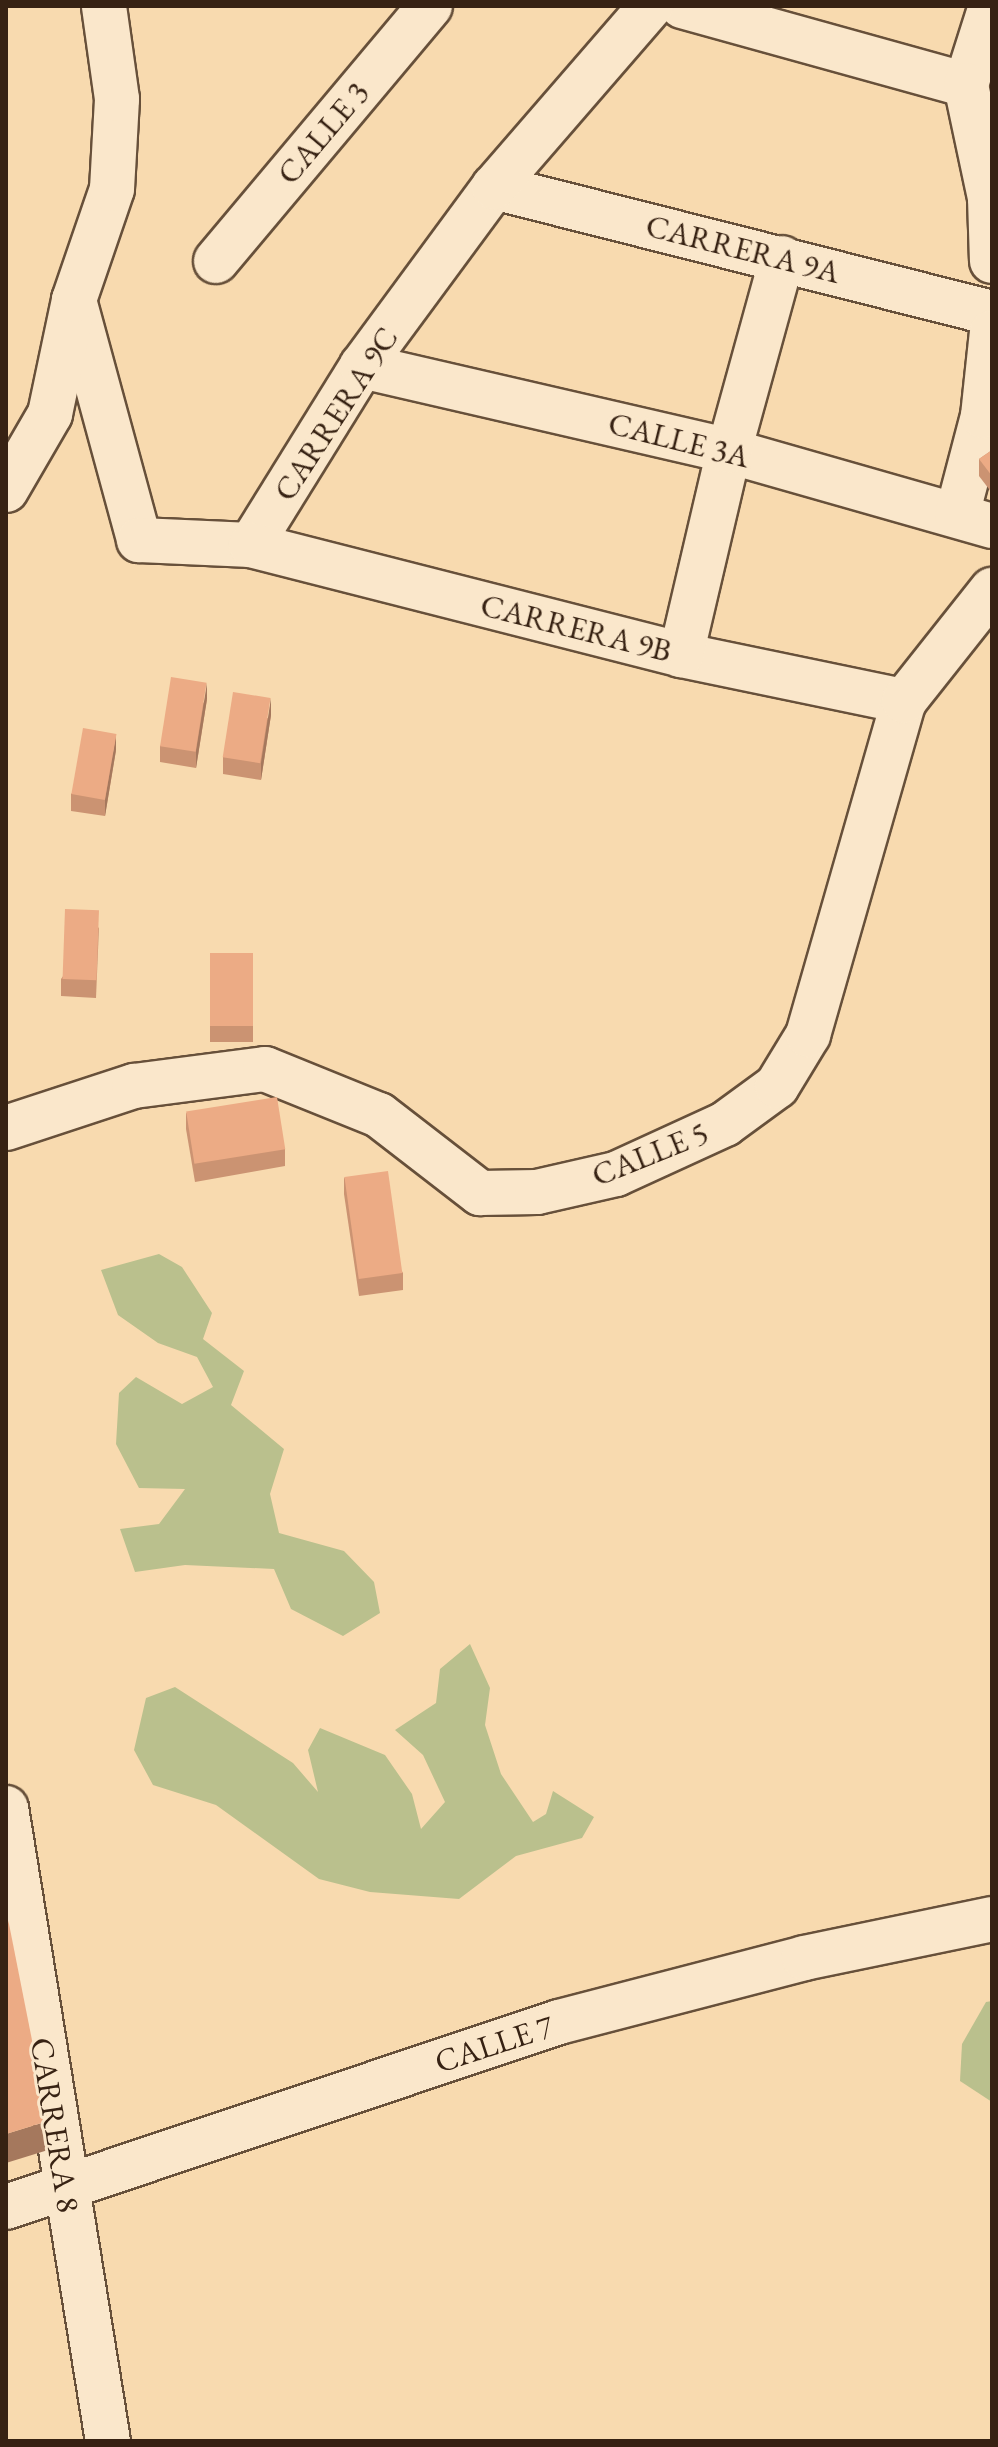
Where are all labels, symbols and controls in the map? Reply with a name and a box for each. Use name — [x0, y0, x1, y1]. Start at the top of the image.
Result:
street label: CALLE 3 — [269, 74, 377, 192]
street label: CARRERA 9A — [642, 206, 844, 292]
street label: CARRERA 9C — [266, 320, 406, 508]
street label: CALLE 3A — [604, 404, 754, 476]
street label: CARRERA 9B — [477, 586, 675, 670]
street label: CALLE 5 — [586, 1113, 714, 1195]
street label: CALLE 7 — [430, 2007, 558, 2081]
street label: CARRERA 8 — [22, 2035, 88, 2215]

